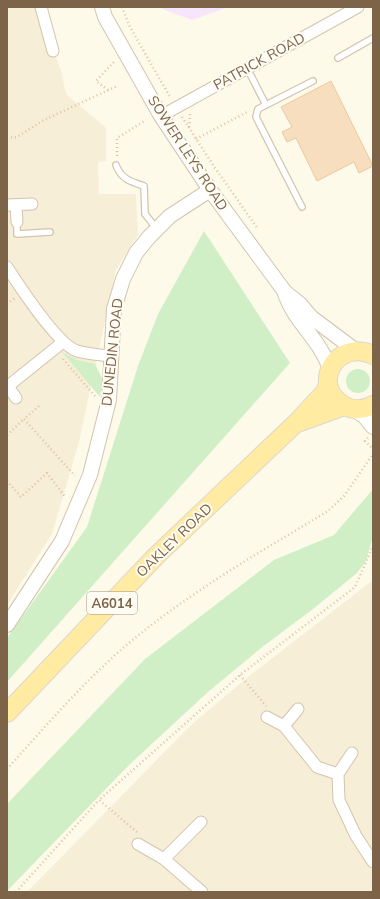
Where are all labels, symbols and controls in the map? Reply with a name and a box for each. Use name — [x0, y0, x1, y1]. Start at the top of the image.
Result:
street label: PATRICK ROAD — [210, 28, 308, 94]
street label: SOWER LEYS ROAD — [144, 92, 232, 214]
street label: DUNEDIN ROAD — [97, 297, 127, 407]
street label: OAKLEY ROAD — [132, 499, 216, 581]
road number: A6014 — [87, 592, 137, 614]

